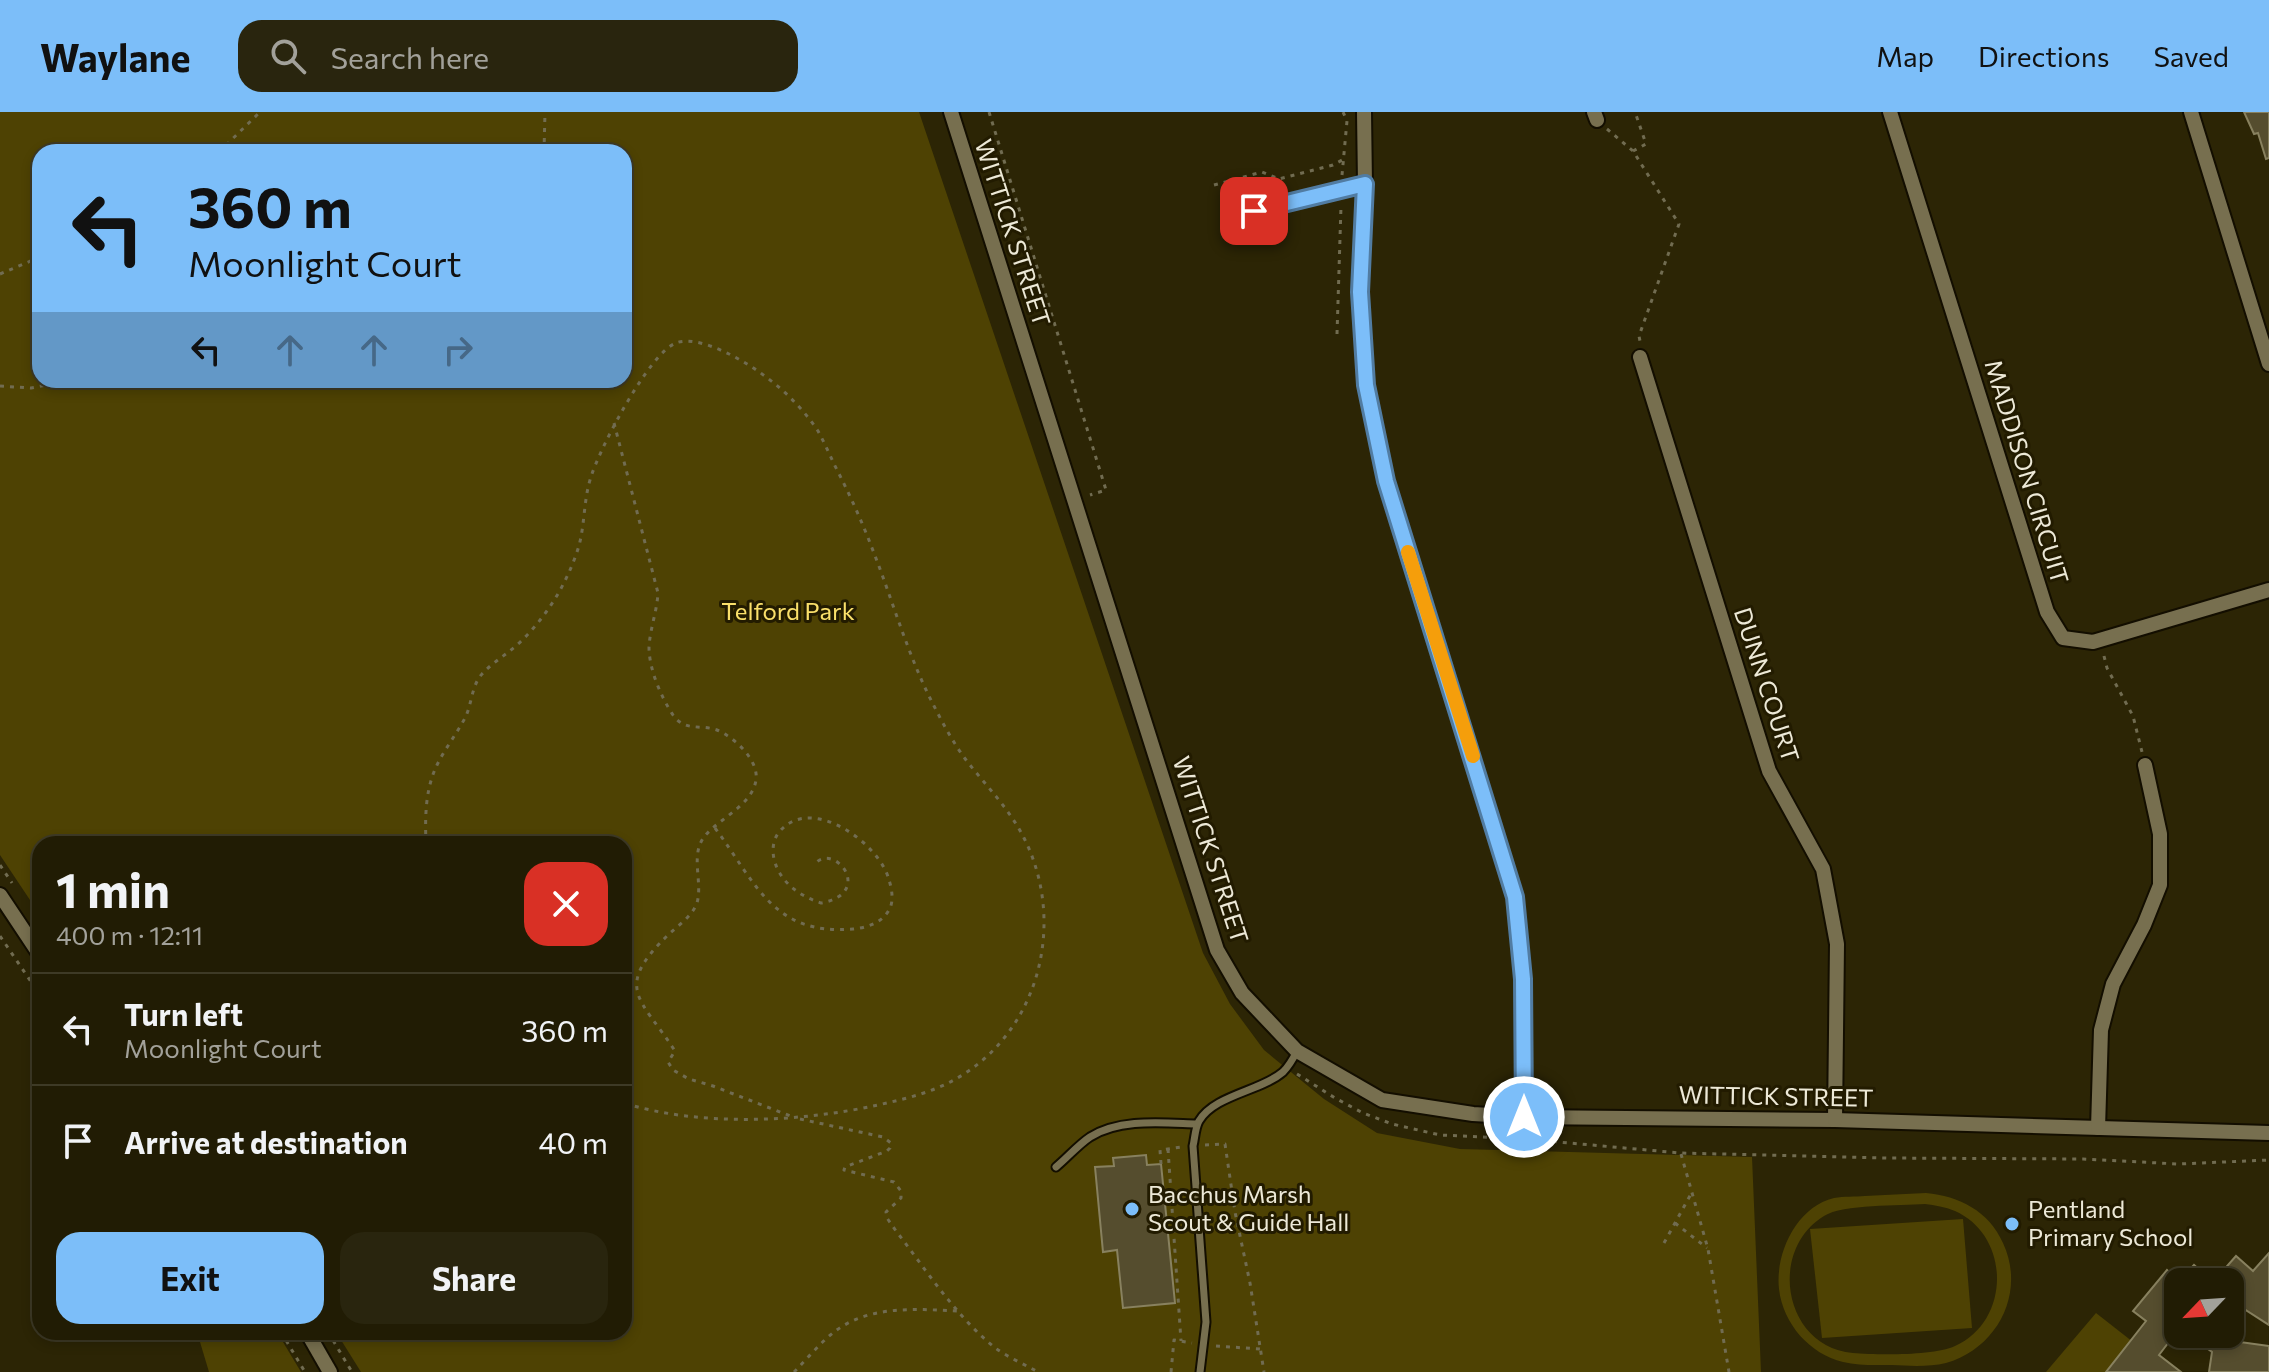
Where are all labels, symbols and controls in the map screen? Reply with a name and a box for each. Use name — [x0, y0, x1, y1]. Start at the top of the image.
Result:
search box — [238, 20, 798, 92]
text: Waylane — [40, 33, 190, 80]
icon: search — [266, 34, 310, 78]
text: Search here — [330, 38, 489, 75]
text: Map — [1876, 39, 1934, 73]
text: Directions — [1978, 39, 2109, 73]
text: Saved — [2153, 39, 2229, 73]
street label: WITTICK STREET — [970, 135, 1057, 330]
text: 360 m — [188, 171, 352, 240]
icon: left — [56, 176, 160, 280]
pin — [1220, 177, 1288, 245]
icon: arrive — [1232, 189, 1276, 233]
text: Moonlight Court — [188, 240, 462, 284]
icon: left — [184, 328, 228, 372]
icon: ahead — [268, 328, 312, 372]
icon: ahead — [352, 328, 396, 372]
icon: right — [436, 328, 480, 372]
street label: MADDISON CIRCUIT — [1980, 356, 2075, 587]
park label: Telford Park — [721, 596, 855, 625]
street label: DUNN COURT — [1729, 604, 1806, 765]
street label: WITTICK STREET — [1168, 752, 1255, 947]
text: 1 min — [56, 859, 170, 918]
button: close — [524, 862, 608, 946]
text: 400 m · 12:11 — [56, 919, 203, 950]
text: Turn left — [124, 995, 243, 1032]
icon: left — [56, 1007, 100, 1051]
text: 360 m — [521, 1011, 608, 1048]
text: Moonlight Court — [124, 1032, 322, 1063]
position arrow — [1482, 1075, 1566, 1159]
street label: WITTICK STREET — [1678, 1079, 1874, 1112]
icon: arrive — [56, 1119, 100, 1163]
text: Arrive at destination — [124, 1123, 408, 1160]
text: 40 m — [539, 1123, 608, 1160]
place label: Bacchus Marsh Scout & Guide Hall — [1148, 1179, 1349, 1236]
place label: Pentland Primary School — [2028, 1194, 2193, 1251]
marker: Bacchus Marsh Scout & Guide Hall — [1123, 1200, 1141, 1218]
marker: Pentland Primary School — [2003, 1215, 2021, 1233]
button: Exit — [56, 1232, 324, 1324]
button: Share — [340, 1232, 608, 1324]
north arrow — [2164, 1268, 2244, 1348]
map controls — [2164, 1268, 2244, 1348]

